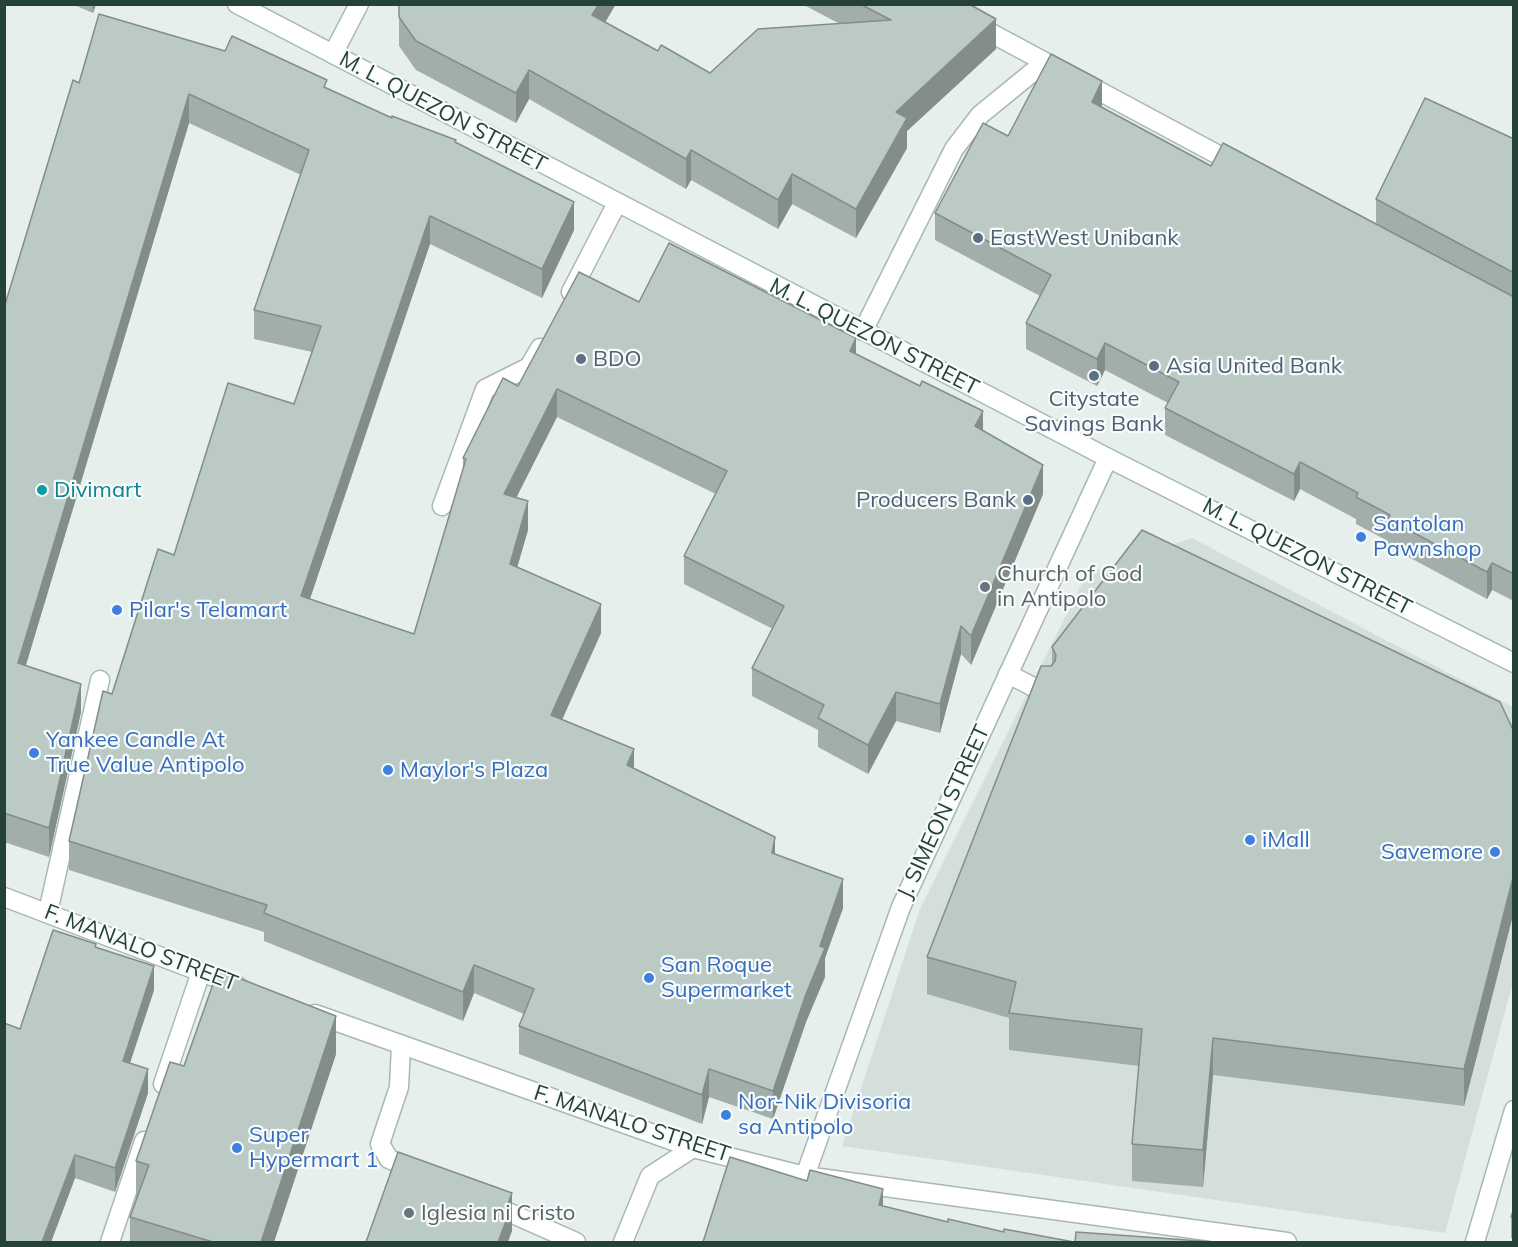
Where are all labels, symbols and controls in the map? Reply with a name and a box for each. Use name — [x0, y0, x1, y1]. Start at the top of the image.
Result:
street label: M. L. QUEZON STREET — [335, 46, 551, 178]
place label: EastWest Unibank — [990, 225, 1179, 251]
marker: EastWest Unibank — [971, 231, 985, 245]
street label: M. L. QUEZON STREET — [765, 273, 983, 401]
place label: BDO — [593, 346, 641, 372]
marker: BDO — [574, 352, 588, 366]
place label: Asia United Bank — [1166, 353, 1342, 379]
marker: Asia United Bank — [1147, 359, 1161, 373]
marker: Citystate Savings Bank — [1087, 369, 1101, 383]
place label: Citystate Savings Bank — [1025, 386, 1163, 438]
place label: Divimart — [54, 477, 141, 503]
marker: Divimart — [35, 483, 49, 497]
place label: Producers Bank — [856, 487, 1016, 513]
marker: Producers Bank — [1021, 493, 1035, 507]
street label: M. L. QUEZON STREET — [1198, 493, 1416, 621]
place label: Santolan Pawnshop — [1373, 511, 1481, 562]
marker: Santolan Pawnshop — [1354, 530, 1368, 544]
place label: Church of God in Antipolo — [997, 561, 1142, 612]
marker: Church of God in Antipolo — [978, 580, 992, 594]
place label: Pilar's Telamart — [129, 597, 287, 623]
marker: Pilar's Telamart — [110, 603, 124, 617]
street label: J. SIMEON STREET — [892, 721, 996, 903]
place label: Yankee Candle At True Value Antipolo — [46, 727, 244, 778]
marker: Yankee Candle At True Value Antipolo — [27, 746, 41, 760]
place label: Maylor's Plaza — [400, 757, 548, 783]
marker: Maylor's Plaza — [381, 763, 395, 777]
place label: iMall — [1262, 827, 1310, 853]
marker: iMall — [1243, 833, 1257, 847]
place label: Savemore — [1381, 839, 1483, 865]
marker: Savemore — [1488, 845, 1502, 859]
street label: F. MANALO STREET — [41, 899, 241, 997]
place label: San Roque Supermarket — [661, 952, 792, 1004]
marker: San Roque Supermarket — [642, 971, 656, 985]
street label: F. MANALO STREET — [531, 1080, 733, 1168]
place label: Nor-Nik Divisoria sa Antipolo — [738, 1089, 911, 1140]
marker: Nor-Nik Divisoria sa Antipolo — [719, 1108, 733, 1122]
place label: Super Hypermart 1 — [249, 1122, 378, 1174]
marker: Super Hypermart 1 — [230, 1141, 244, 1155]
place label: Iglesia ni Cristo — [421, 1200, 575, 1226]
marker: Iglesia ni Cristo — [402, 1206, 416, 1220]

